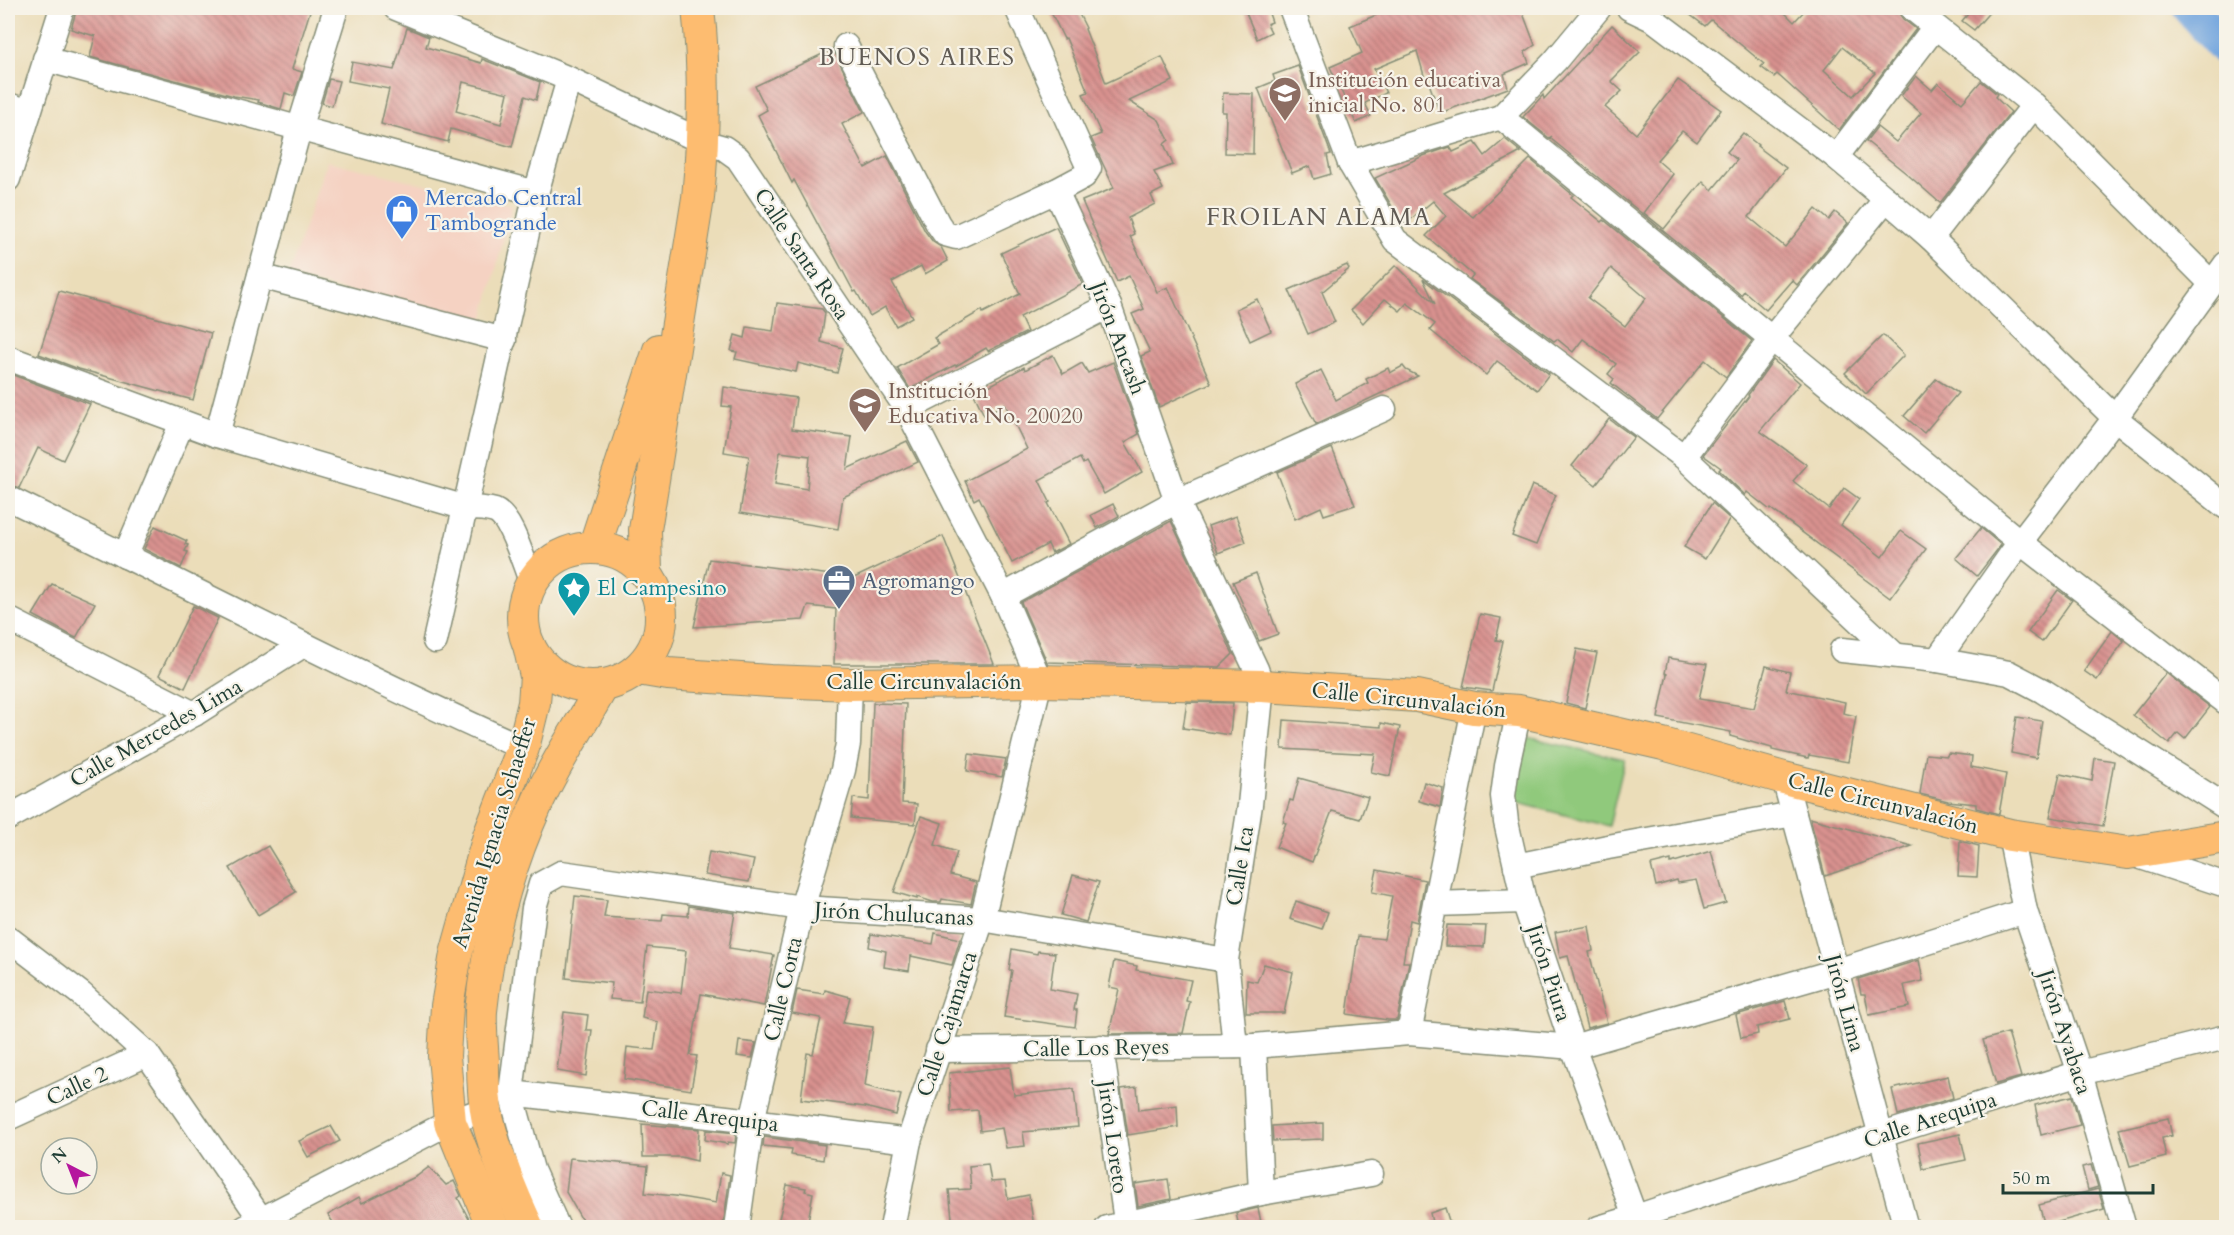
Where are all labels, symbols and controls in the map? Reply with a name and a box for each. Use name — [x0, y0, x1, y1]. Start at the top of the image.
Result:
district label: BUENOS AIRES — [818, 41, 1016, 74]
place label: Institución educativa inicial No. 801 — [1308, 65, 1502, 120]
school or university icon: Institución educativa inicial No. 801 — [1267, 75, 1303, 122]
street label: Calle Santa Rosa — [747, 182, 857, 326]
place label: Mercado Central Tambogrande — [425, 183, 583, 238]
shop icon: Mercado Central Tambogrande — [384, 193, 420, 240]
district label: FROILAN ALAMA — [1206, 201, 1432, 234]
street label: Jirón Ancash — [1082, 274, 1153, 399]
place label: Institución Educativa No. 20020 — [888, 376, 1083, 431]
school or university icon: Institución Educativa No. 20020 — [847, 386, 883, 433]
office icon: Agromango — [821, 563, 857, 610]
place label: Agromango — [862, 566, 975, 596]
place icon: El Campesino — [556, 570, 592, 617]
place label: El Campesino — [597, 573, 727, 603]
street label: Calle Circunvalación — [826, 667, 1022, 697]
street label: Calle Mercedes Lima — [64, 671, 248, 795]
street label: Calle Circunvalación — [1310, 675, 1508, 725]
street label: Avenida Ignacia Schaeffer — [445, 713, 544, 952]
street label: Calle Circunvalación — [1785, 765, 1982, 841]
street label: Calle Ica — [1219, 823, 1261, 908]
street label: Jirón Chulucanas — [811, 895, 974, 933]
street label: Jirón Piura — [1518, 918, 1579, 1026]
street label: Calle Corta — [756, 933, 810, 1044]
street label: Calle Cajamarca — [909, 947, 985, 1101]
street label: Jirón Lima — [1817, 948, 1873, 1055]
street label: Jirón Ayabaca — [2030, 963, 2099, 1099]
street label: Calle Los Reyes — [1023, 1032, 1169, 1064]
street label: Calle 2 — [41, 1059, 113, 1113]
street label: Jirón Loreto — [1090, 1075, 1136, 1196]
street label: Calle Arequipa — [1860, 1084, 2001, 1156]
street label: Calle Arequipa — [640, 1093, 781, 1139]
north arrow — [39, 1136, 99, 1196]
text: N — [47, 1143, 72, 1168]
scale bar — [2003, 1157, 2153, 1195]
text: 50 m — [2012, 1166, 2051, 1191]

